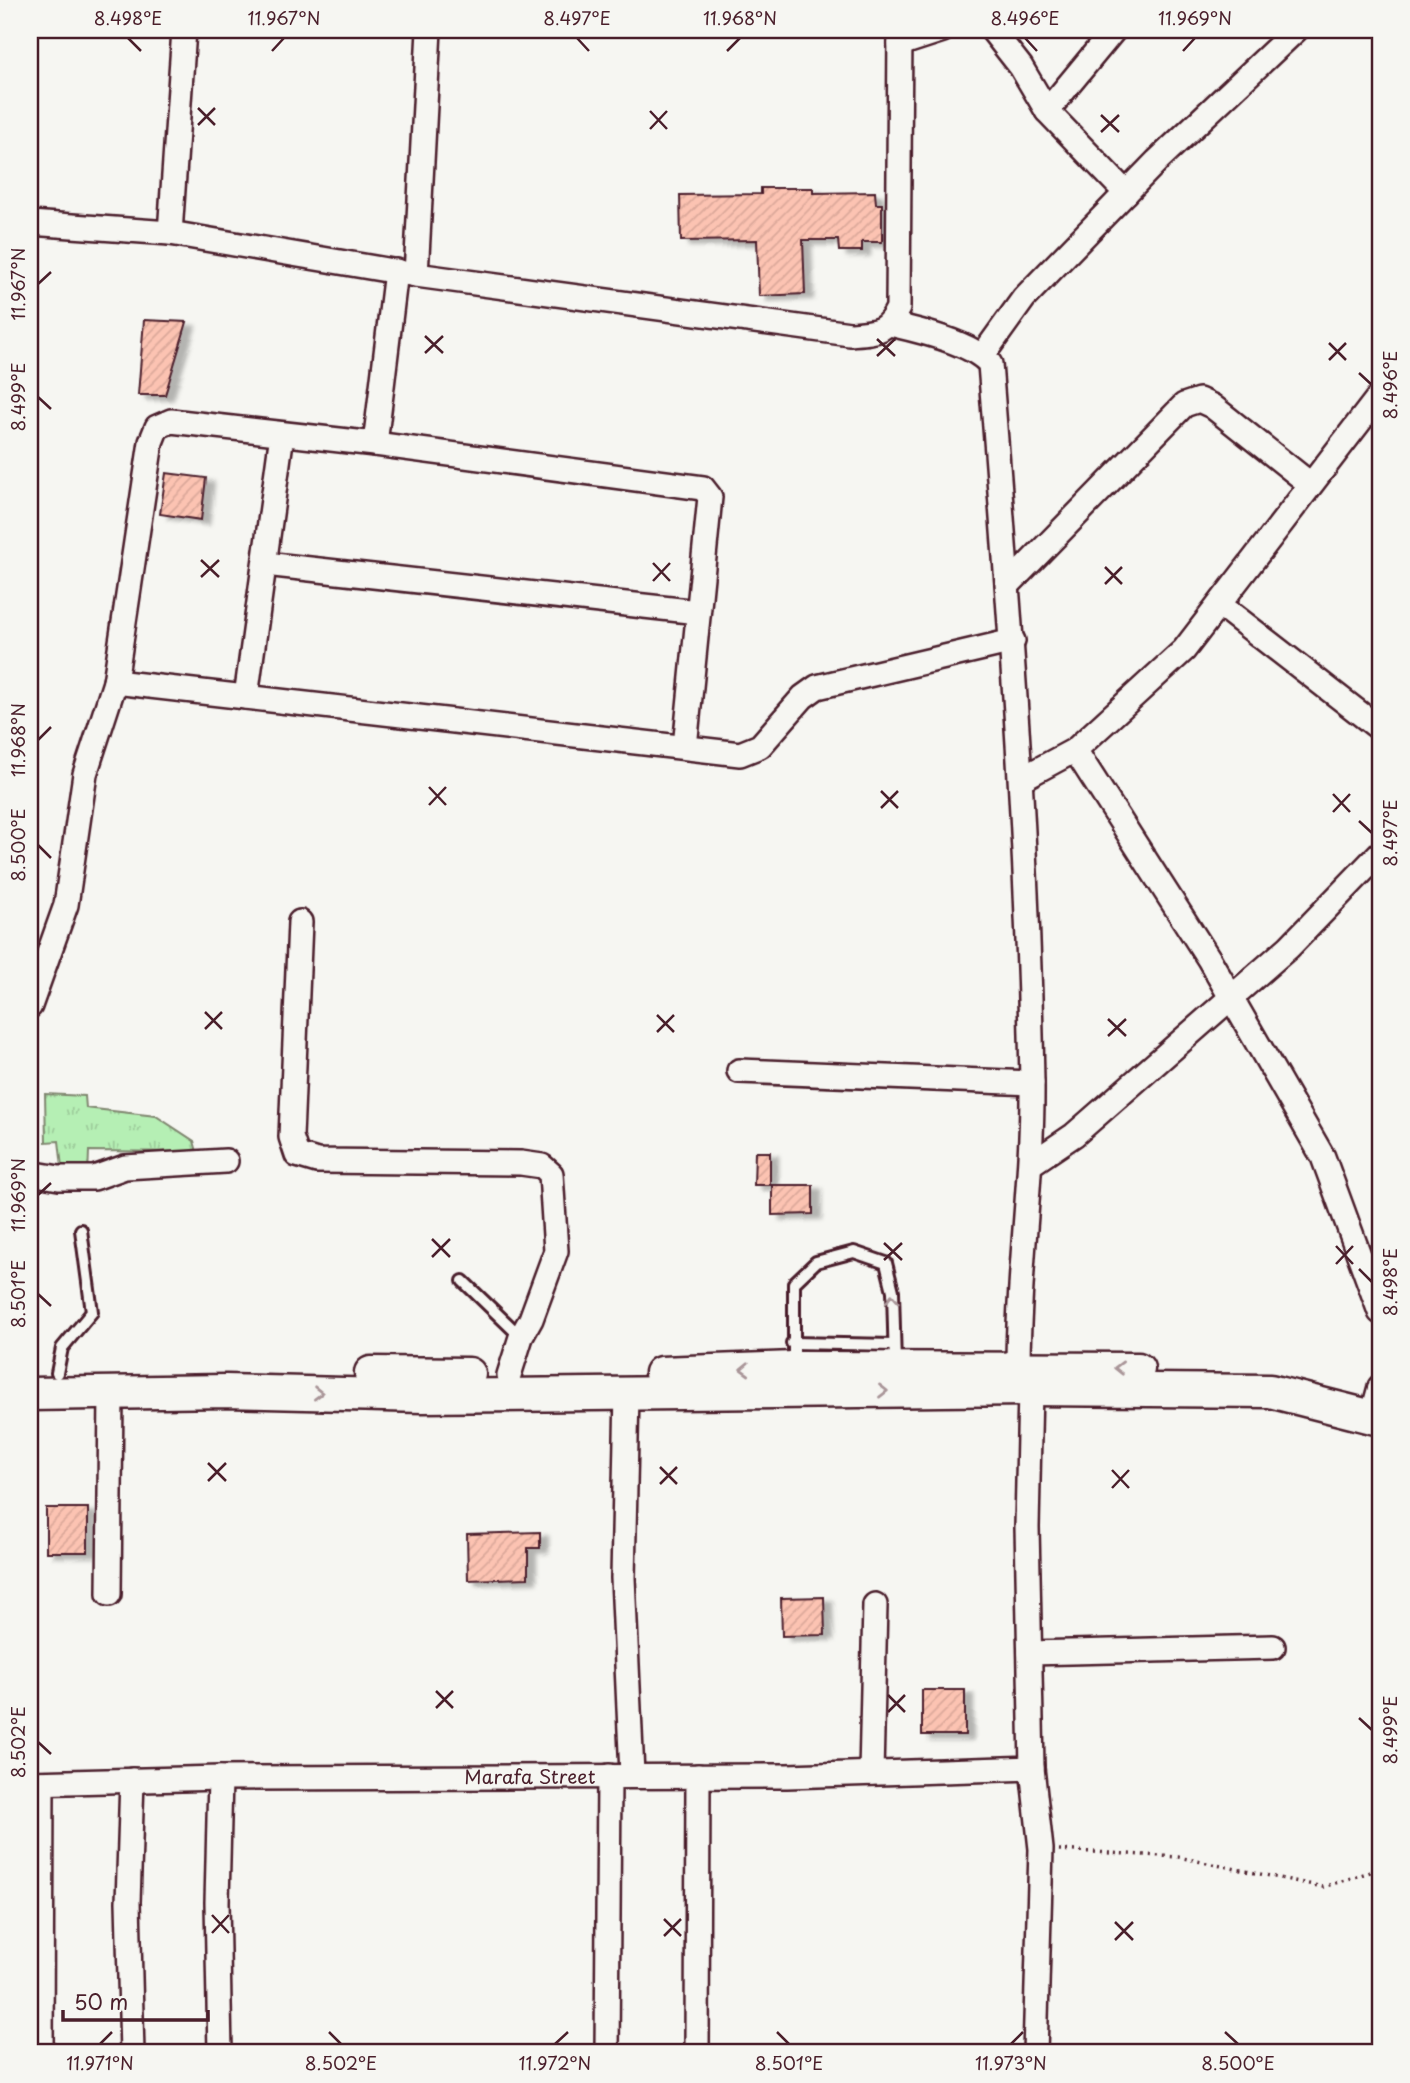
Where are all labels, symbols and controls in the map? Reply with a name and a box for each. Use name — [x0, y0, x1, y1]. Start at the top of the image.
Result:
text: 8.498°E — [94, 4, 162, 31]
text: 11.967°N — [248, 4, 320, 31]
text: 8.497°E — [543, 4, 611, 31]
text: 11.968°N — [703, 4, 777, 31]
text: 8.496°E — [990, 4, 1060, 31]
text: 11.969°N — [1158, 4, 1232, 31]
text: 11.967°N — [4, 248, 31, 320]
text: 8.496°E — [1376, 350, 1403, 420]
text: 8.499°E — [4, 362, 31, 432]
text: 11.968°N — [4, 703, 31, 777]
text: 8.497°E — [1376, 799, 1403, 867]
text: 8.500°E — [4, 808, 31, 882]
text: 11.969°N — [4, 1158, 31, 1232]
text: 8.498°E — [1376, 1248, 1403, 1316]
text: 8.501°E — [4, 1260, 31, 1328]
one-way arrow — [885, 1293, 900, 1304]
one-way arrow — [1113, 1361, 1124, 1376]
one-way arrow — [739, 1362, 750, 1377]
one-way arrow — [878, 1383, 889, 1399]
one-way arrow — [313, 1386, 324, 1401]
text: 8.499°E — [1376, 1695, 1403, 1765]
text: 8.502°E — [4, 1706, 31, 1778]
street label: Marafa Street — [464, 1762, 596, 1790]
scale bar — [63, 1978, 208, 2022]
text: 50 m — [74, 1985, 128, 2017]
text: 11.971°N — [66, 2049, 134, 2076]
text: 8.502°E — [305, 2049, 377, 2076]
text: 11.972°N — [519, 2049, 591, 2076]
text: 8.501°E — [755, 2049, 823, 2076]
text: 11.973°N — [975, 2049, 1047, 2076]
text: 8.500°E — [1201, 2049, 1275, 2076]

